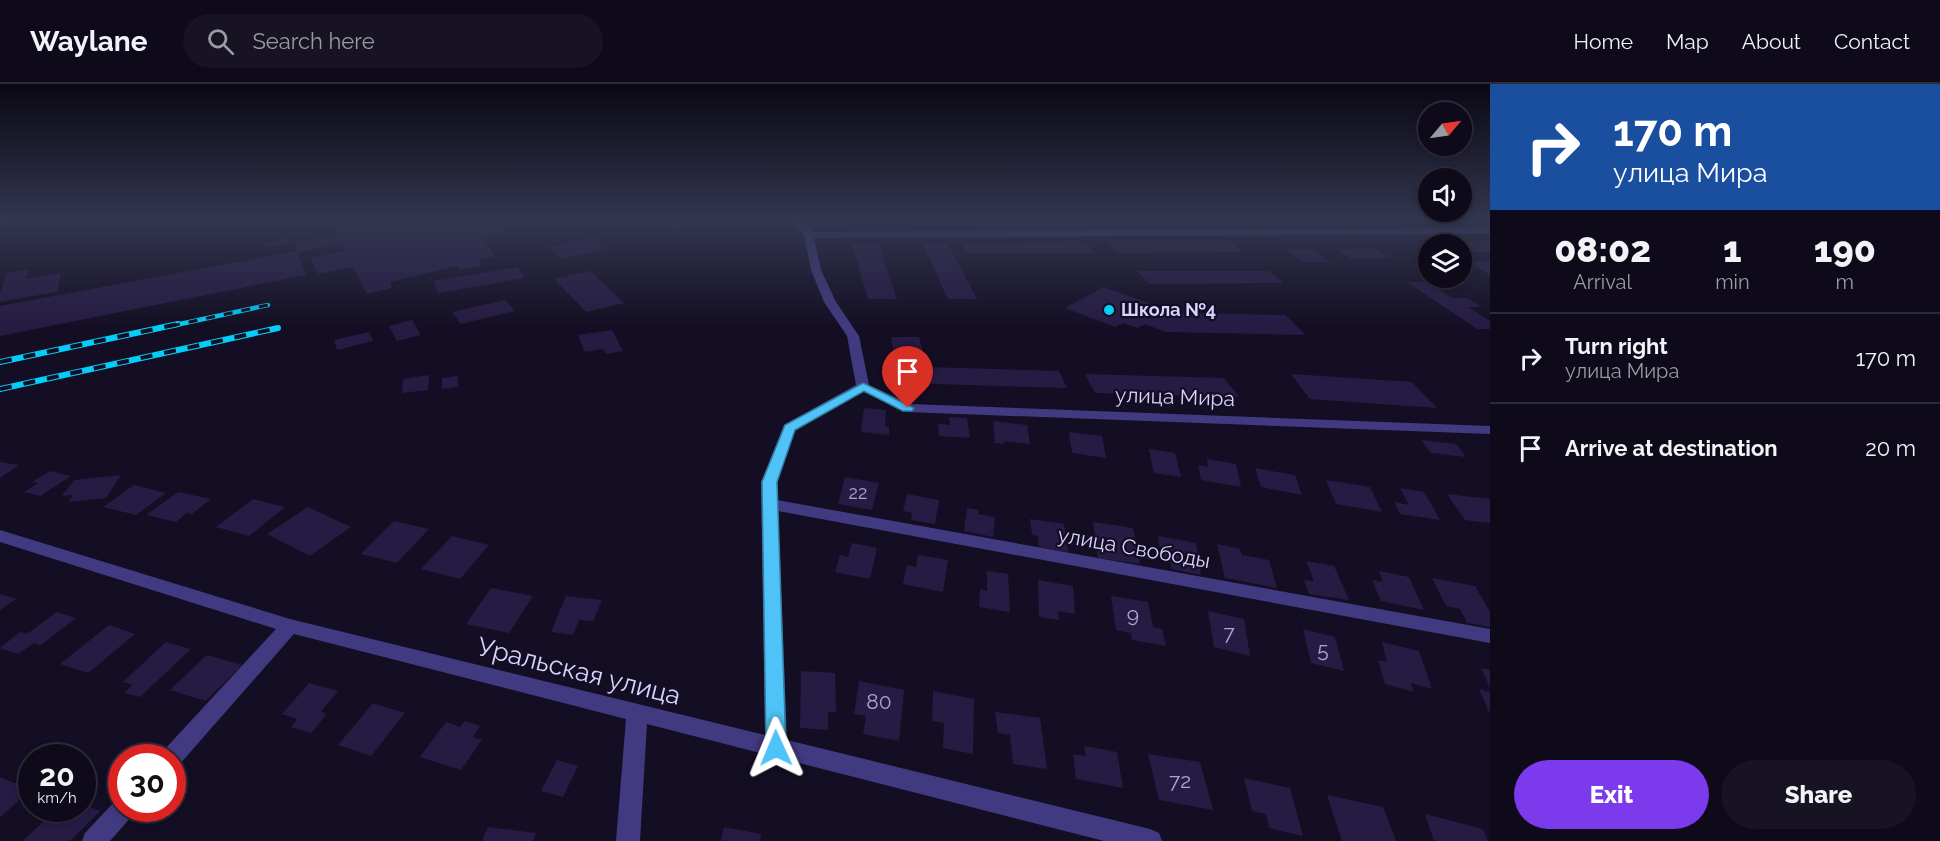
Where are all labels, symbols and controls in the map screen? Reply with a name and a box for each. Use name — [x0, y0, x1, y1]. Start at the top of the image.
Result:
search box — [183, 14, 603, 68]
text: Waylane — [30, 25, 147, 58]
icon: search — [204, 25, 237, 58]
text: Search here — [252, 28, 375, 54]
text: Home — [1574, 29, 1633, 54]
text: Map — [1666, 29, 1709, 54]
text: About — [1742, 29, 1801, 54]
text: Contact — [1834, 29, 1910, 54]
north arrow — [1418, 102, 1472, 156]
map controls — [1418, 102, 1472, 288]
text: 170 m — [1613, 107, 1732, 156]
icon: right — [1514, 108, 1592, 186]
text: улица Мира — [1613, 157, 1767, 188]
button: sound — [1418, 168, 1472, 222]
text: 08:02 — [1554, 228, 1651, 270]
text: 1 — [1723, 228, 1742, 270]
text: 190 — [1814, 228, 1876, 270]
button: layers — [1418, 234, 1472, 288]
text: Arrival — [1573, 270, 1632, 294]
text: min — [1715, 270, 1750, 294]
text: m — [1836, 270, 1854, 294]
place label: Школа №4 — [1121, 299, 1216, 320]
marker: Школа №4 — [1102, 303, 1116, 317]
text: Turn right — [1565, 333, 1668, 359]
icon: right — [1514, 342, 1547, 375]
text: 170 m — [1856, 345, 1916, 371]
pin — [882, 346, 933, 408]
icon: arrive — [891, 355, 924, 388]
text: улица Мира — [1565, 359, 1679, 383]
street label: улица Мира — [1115, 382, 1235, 411]
icon: arrive — [1514, 432, 1547, 465]
text: Arrive at destination — [1565, 435, 1778, 461]
text: 20 m — [1865, 435, 1916, 461]
house number: 22 — [849, 482, 867, 503]
street label: улица Свободы — [1056, 522, 1212, 573]
house number: 9 — [1127, 602, 1139, 627]
house number: 7 — [1223, 620, 1235, 645]
street label: Уральская улица — [474, 631, 684, 711]
house number: 5 — [1317, 637, 1329, 662]
house number: 80 — [866, 689, 892, 714]
position arrow — [744, 716, 808, 780]
speed limit sign: 30 — [108, 744, 186, 822]
text: 20 — [39, 758, 75, 793]
button: Exit — [1514, 760, 1709, 829]
button: Share — [1721, 760, 1916, 829]
house number: 72 — [1169, 768, 1191, 793]
text: km/h — [37, 789, 77, 807]

